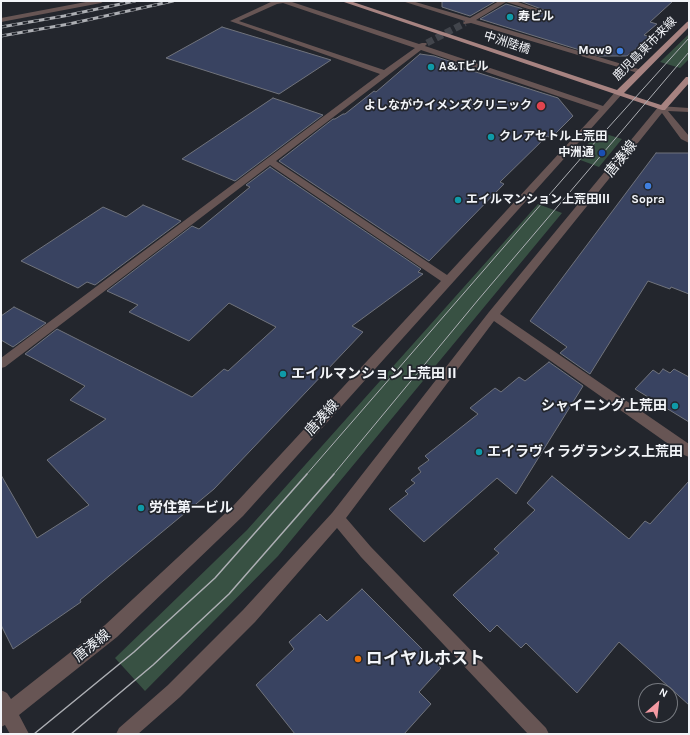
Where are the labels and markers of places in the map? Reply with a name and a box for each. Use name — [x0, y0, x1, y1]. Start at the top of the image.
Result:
place label: 寿ビル — [518, 10, 554, 24]
marker: 寿ビル — [505, 12, 515, 22]
place label: Mow9 — [578, 44, 612, 58]
marker: Mow9 — [615, 46, 625, 56]
place label: A&Tビル — [439, 60, 488, 74]
marker: A&Tビル — [426, 62, 436, 72]
place label: よしながウイメンズクリニック — [364, 99, 532, 113]
marker: よしながウイメンズクリニック — [535, 100, 547, 112]
place label: クレアセトル上荒田 — [499, 130, 607, 144]
marker: クレアセトル上荒田 — [486, 132, 496, 142]
place label: 中洲通 — [558, 146, 594, 160]
marker: 中洲通 — [597, 148, 607, 158]
marker: Sopra — [643, 181, 653, 191]
place label: エイルマンション上荒田Ⅲ — [466, 193, 610, 207]
place label: Sopra — [631, 193, 665, 207]
marker: エイルマンション上荒田Ⅲ — [453, 195, 463, 205]
place label: エイルマンション上荒田Ⅱ — [291, 366, 459, 382]
marker: エイルマンション上荒田Ⅱ — [278, 369, 288, 379]
place label: シャイニング上荒田 — [541, 398, 667, 414]
marker: シャイニング上荒田 — [670, 401, 680, 411]
place label: エイラヴィラグランシス上荒田 — [487, 444, 683, 460]
marker: エイラヴィラグランシス上荒田 — [474, 447, 484, 457]
place label: 労住第一ビル — [149, 500, 233, 516]
marker: 労住第一ビル — [136, 503, 146, 513]
place label: ロイヤルホスト — [366, 649, 485, 669]
marker: ロイヤルホスト — [353, 654, 363, 664]

